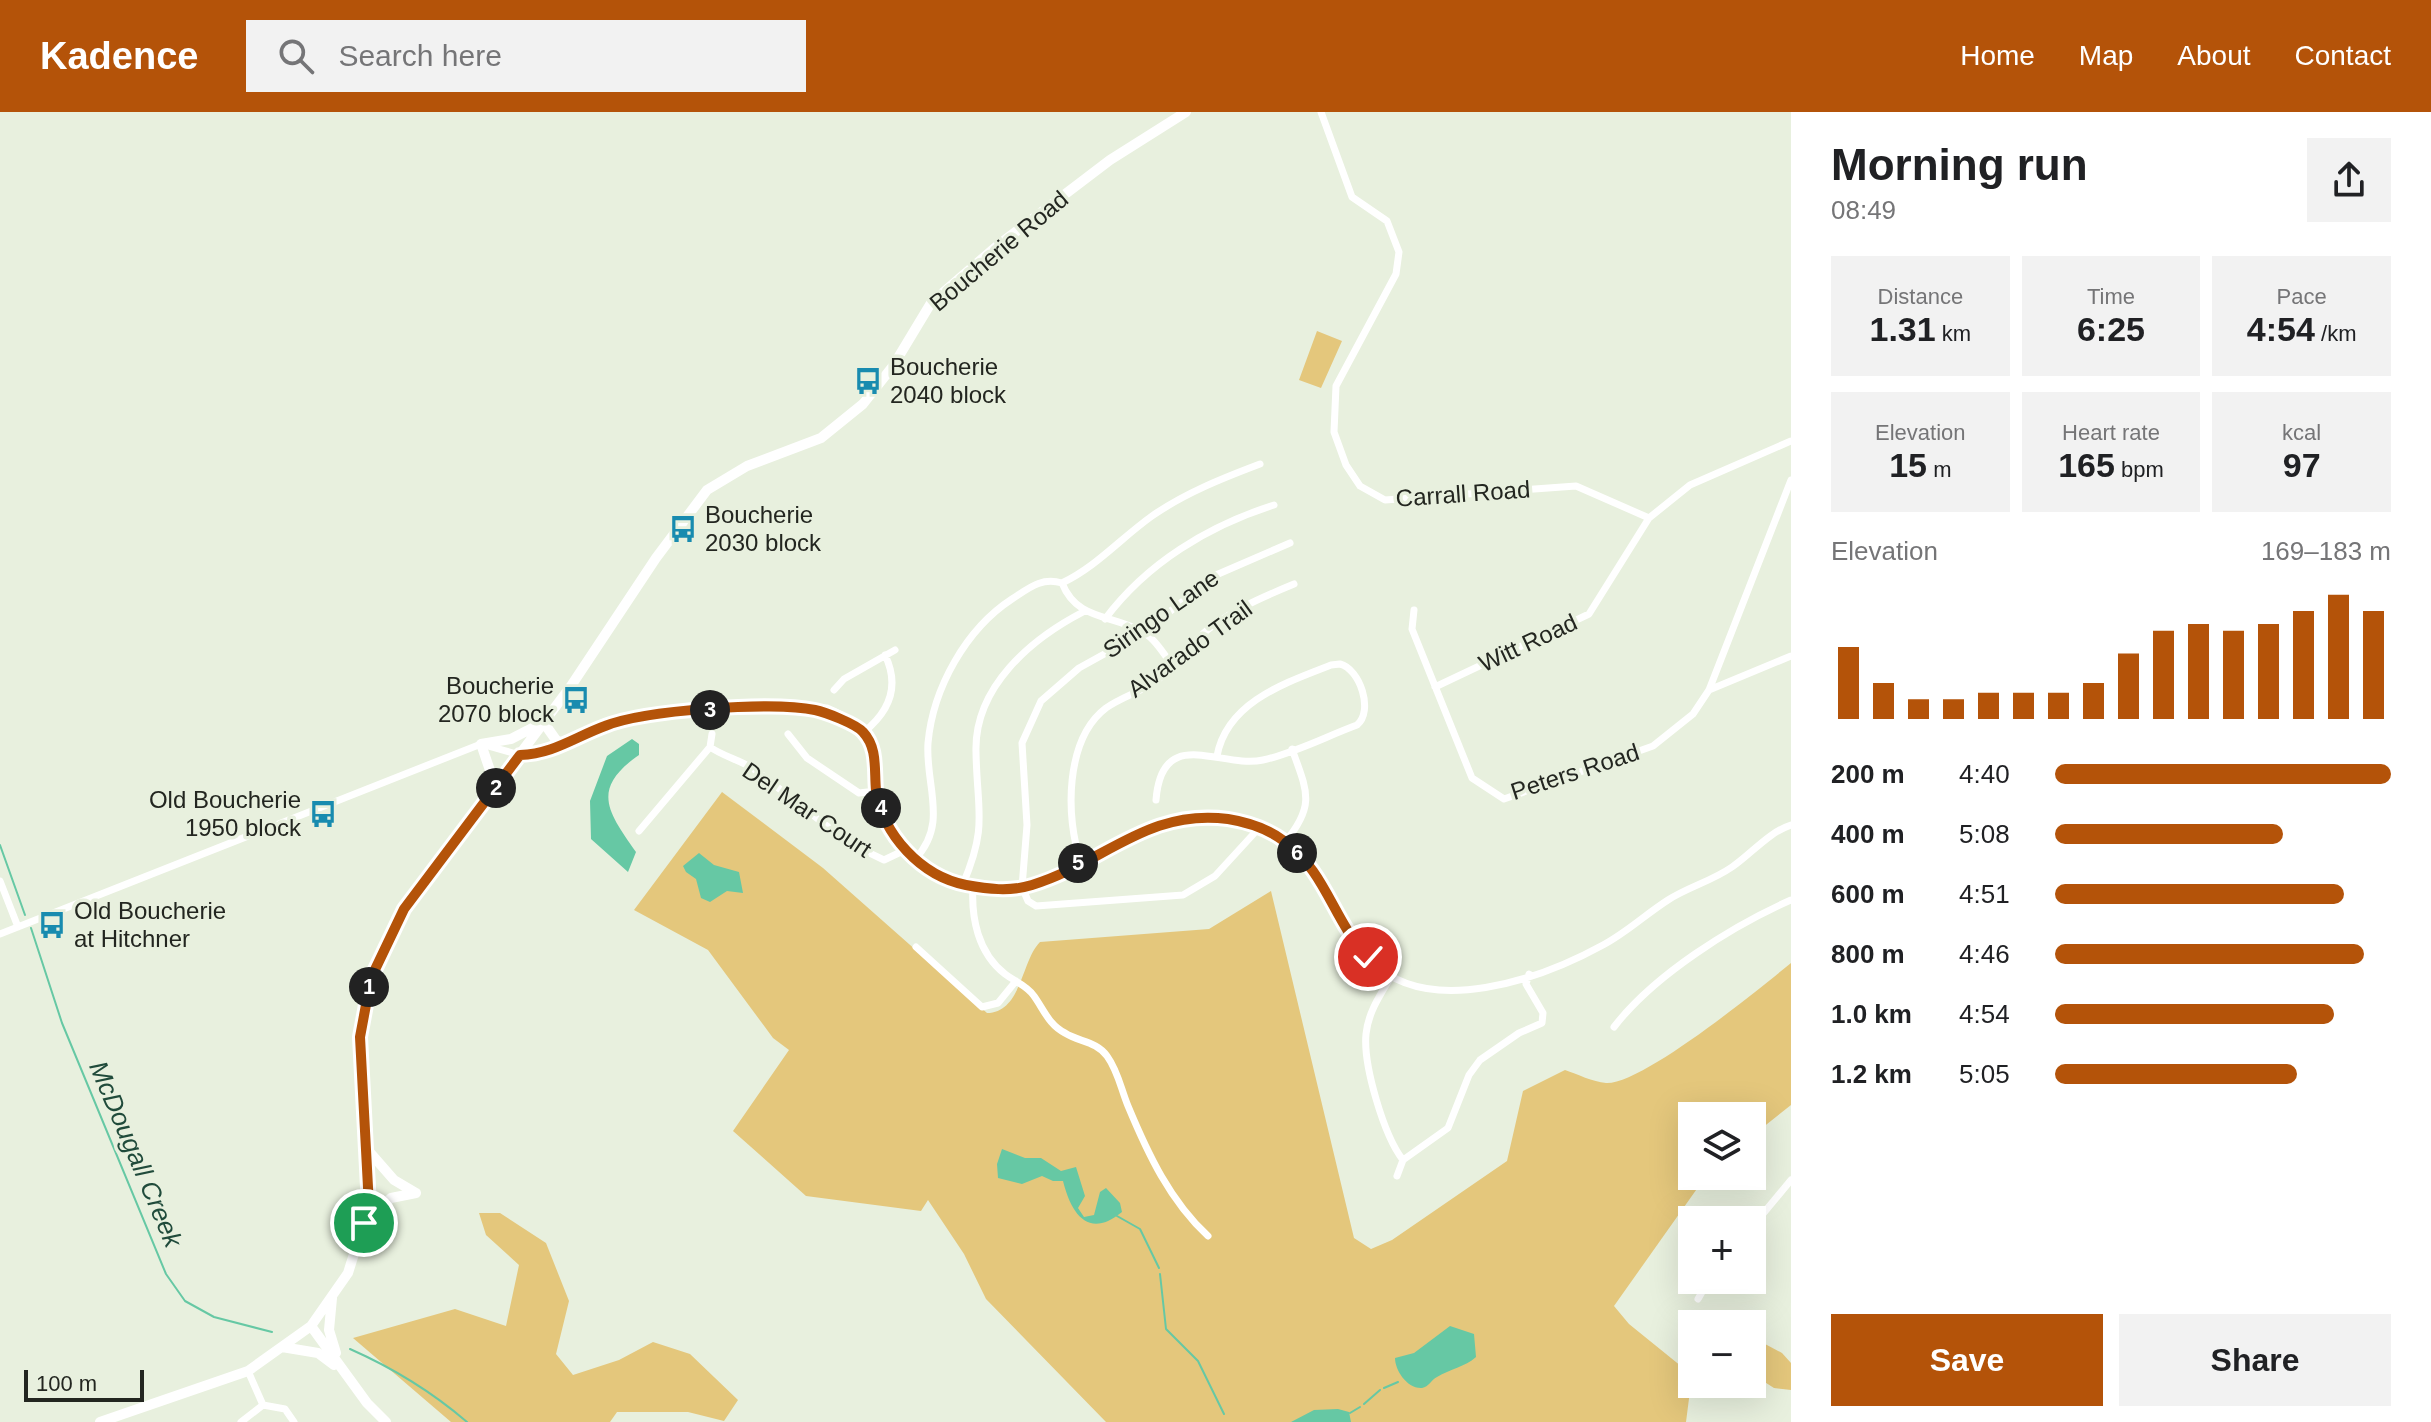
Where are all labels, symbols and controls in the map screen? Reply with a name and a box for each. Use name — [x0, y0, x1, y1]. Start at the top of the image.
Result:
search box — [246, 20, 806, 92]
icon: search — [274, 34, 318, 78]
text: Kadence — [40, 35, 198, 77]
text: Search here — [338, 39, 502, 72]
text: Home — [1960, 40, 2035, 71]
text: Map — [2079, 40, 2133, 71]
text: About — [2177, 40, 2251, 71]
text: Contact — [2295, 40, 2391, 71]
button: share — [2307, 138, 2391, 222]
text: Morning run — [1831, 140, 2088, 189]
street label: Boucherie Road — [924, 185, 1073, 316]
text: 08:49 — [1831, 195, 1896, 225]
text: Distance — [1878, 284, 1963, 309]
text: Time — [2087, 284, 2135, 309]
text: Pace — [2277, 284, 2327, 309]
text: 1.31 — [1870, 310, 1936, 348]
text: 6:25 — [2077, 310, 2145, 348]
text: 4:54 — [2247, 310, 2315, 348]
text: km — [1936, 321, 1971, 346]
text: /km — [2315, 321, 2356, 346]
place label: Boucherie 2040 block — [890, 353, 1007, 408]
bus stop icon: Boucherie 2040 block — [853, 366, 883, 396]
text: Elevation — [1875, 420, 1966, 445]
text: Heart rate — [2062, 420, 2160, 445]
text: kcal — [2282, 420, 2321, 445]
text: 15 — [1889, 446, 1927, 484]
text: 165 — [2058, 446, 2115, 484]
text: 97 — [2283, 446, 2321, 484]
text: m — [1927, 457, 1951, 482]
text: bpm — [2115, 457, 2164, 482]
street label: Carrall Road — [1395, 475, 1531, 512]
place label: Boucherie 2030 block — [705, 501, 822, 556]
bus stop icon: Boucherie 2030 block — [668, 514, 698, 544]
text: Elevation — [1831, 536, 1938, 566]
text: 169–183 m — [2261, 536, 2391, 566]
street label: Siringo Lane — [1098, 564, 1224, 663]
street label: Alvarado Trail — [1122, 595, 1257, 703]
street label: Witt Road — [1474, 608, 1581, 677]
place label: Boucherie 2070 block — [438, 672, 555, 727]
bus stop icon: Boucherie 2070 block — [561, 685, 591, 715]
pin: 3 — [690, 690, 730, 730]
text: 3 — [704, 697, 716, 722]
street label: Peters Road — [1507, 738, 1642, 805]
street label: Del Mar Court — [738, 757, 877, 863]
text: 200 m — [1831, 759, 1905, 789]
text: 4:40 — [1959, 759, 2010, 789]
pin: 2 — [476, 768, 516, 808]
text: 2 — [490, 775, 502, 800]
place label: Old Boucherie 1950 block — [149, 786, 302, 841]
pin: 4 — [861, 788, 901, 828]
text: 4 — [875, 795, 887, 820]
bus stop icon: Old Boucherie 1950 block — [308, 799, 338, 829]
text: 400 m — [1831, 819, 1905, 849]
text: 5:08 — [1959, 819, 2010, 849]
pin: 6 — [1277, 833, 1317, 873]
text: 6 — [1291, 840, 1303, 865]
pin: 5 — [1058, 843, 1098, 883]
text: 5 — [1072, 850, 1084, 875]
text: 600 m — [1831, 879, 1905, 909]
text: 4:51 — [1959, 879, 2010, 909]
place label: Old Boucherie at Hitchner — [74, 897, 226, 952]
bus stop icon: Old Boucherie at Hitchner — [37, 910, 67, 940]
pin — [1334, 923, 1402, 991]
icon: check — [1346, 935, 1390, 979]
text: 800 m — [1831, 939, 1905, 969]
text: 4:46 — [1959, 939, 2010, 969]
pin: 1 — [349, 967, 389, 1007]
text: 1 — [363, 974, 375, 999]
text: 1.0 km — [1831, 999, 1912, 1029]
text: 4:54 — [1959, 999, 2010, 1029]
water label: McDougall Creek — [83, 1056, 190, 1253]
text: 1.2 km — [1831, 1059, 1912, 1089]
text: 5:05 — [1959, 1059, 2010, 1089]
map controls — [1678, 1102, 1766, 1398]
button: layers — [1678, 1102, 1766, 1190]
pin — [330, 1189, 398, 1257]
icon: arrive — [342, 1201, 386, 1245]
button: + — [1678, 1206, 1766, 1294]
button: − — [1678, 1310, 1766, 1398]
button: Save — [1831, 1314, 2103, 1406]
button: Share — [2119, 1314, 2391, 1406]
scale bar — [24, 1366, 144, 1402]
text: 100 m — [36, 1371, 97, 1396]

